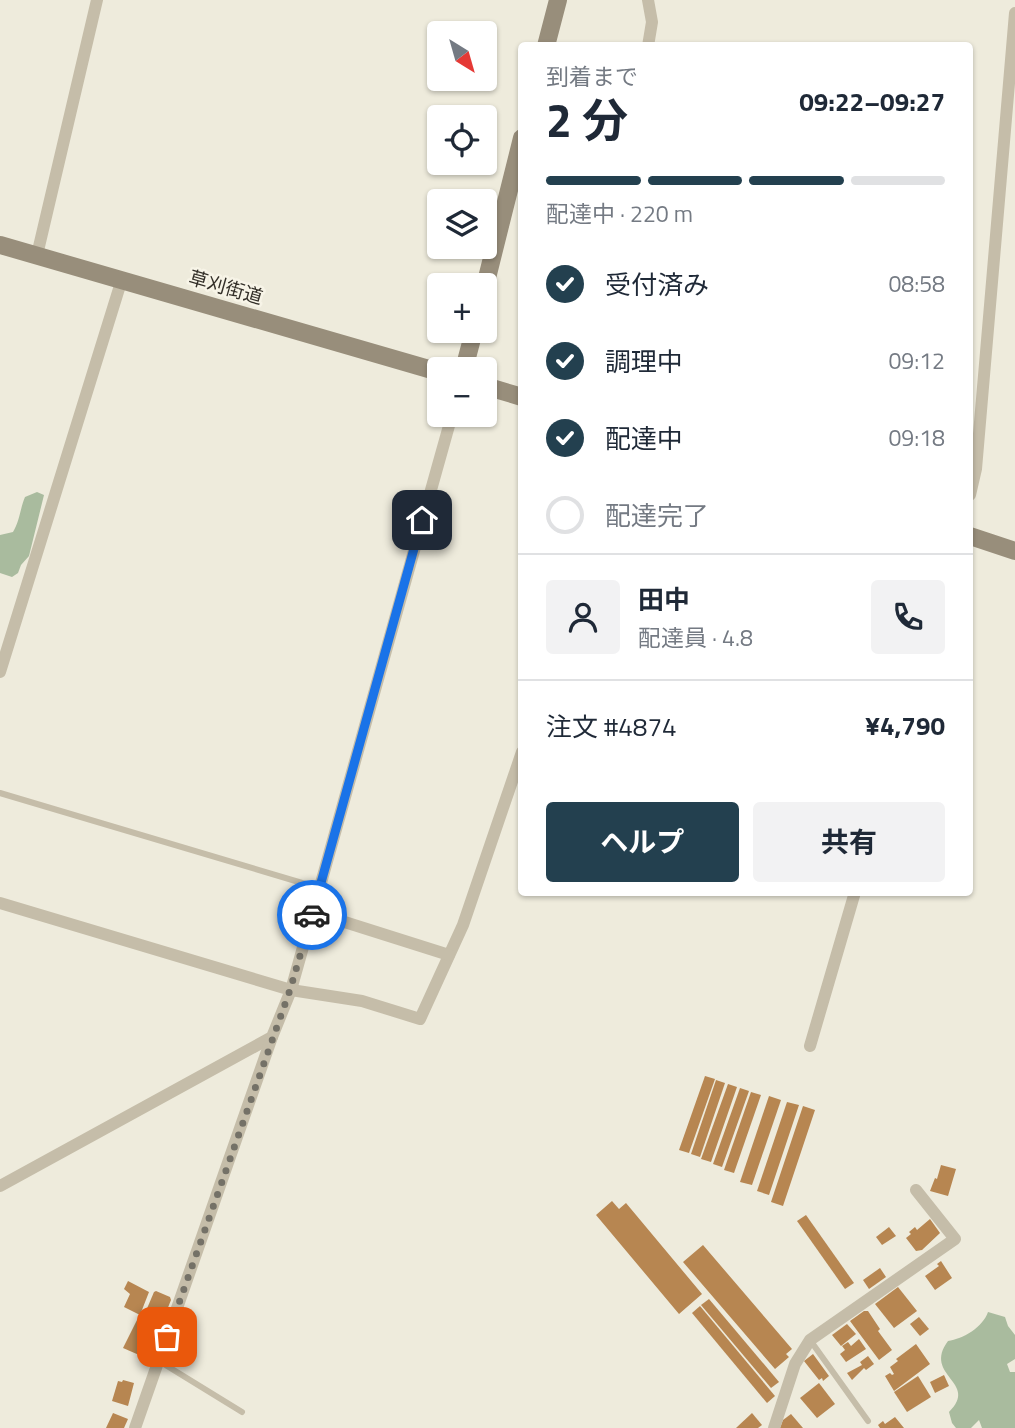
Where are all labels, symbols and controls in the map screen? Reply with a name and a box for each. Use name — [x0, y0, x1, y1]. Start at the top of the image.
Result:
north arrow — [427, 21, 497, 91]
map controls — [427, 21, 497, 427]
text: 到着まで — [546, 59, 638, 94]
text: 09:22–09:27 — [799, 82, 945, 121]
text: 2 分 — [546, 85, 628, 155]
button: locate — [427, 105, 497, 175]
button: layers — [427, 189, 497, 259]
text: 配達中 · 220 m — [546, 196, 693, 231]
street label: 草刈街道 — [186, 262, 267, 311]
icon: check — [546, 265, 584, 303]
text: 受付済み — [605, 265, 709, 304]
text: 08:58 — [888, 266, 945, 301]
button: + — [427, 273, 497, 343]
icon: check — [546, 342, 584, 380]
text: 調理中 — [605, 342, 683, 381]
text: 09:12 — [888, 343, 945, 378]
button: − — [427, 357, 497, 427]
icon: check — [546, 419, 584, 457]
text: 配達中 — [605, 419, 683, 458]
text: 09:18 — [888, 420, 945, 455]
pin — [392, 490, 452, 550]
text: 配達完了 — [605, 496, 709, 535]
icon: home — [403, 501, 441, 539]
button: person — [546, 580, 620, 654]
text: 田中 — [638, 580, 690, 619]
button: phone — [871, 580, 945, 654]
text: 配達員 · 4.8 — [638, 620, 753, 655]
text: ¥4,790 — [865, 706, 945, 745]
text: 注文 #4874 — [546, 707, 677, 746]
button: ヘルプ — [546, 802, 739, 882]
button: 共有 — [753, 802, 945, 882]
courier — [277, 880, 347, 950]
icon: car — [293, 896, 331, 934]
pin — [137, 1307, 197, 1367]
icon: bag — [148, 1318, 186, 1356]

